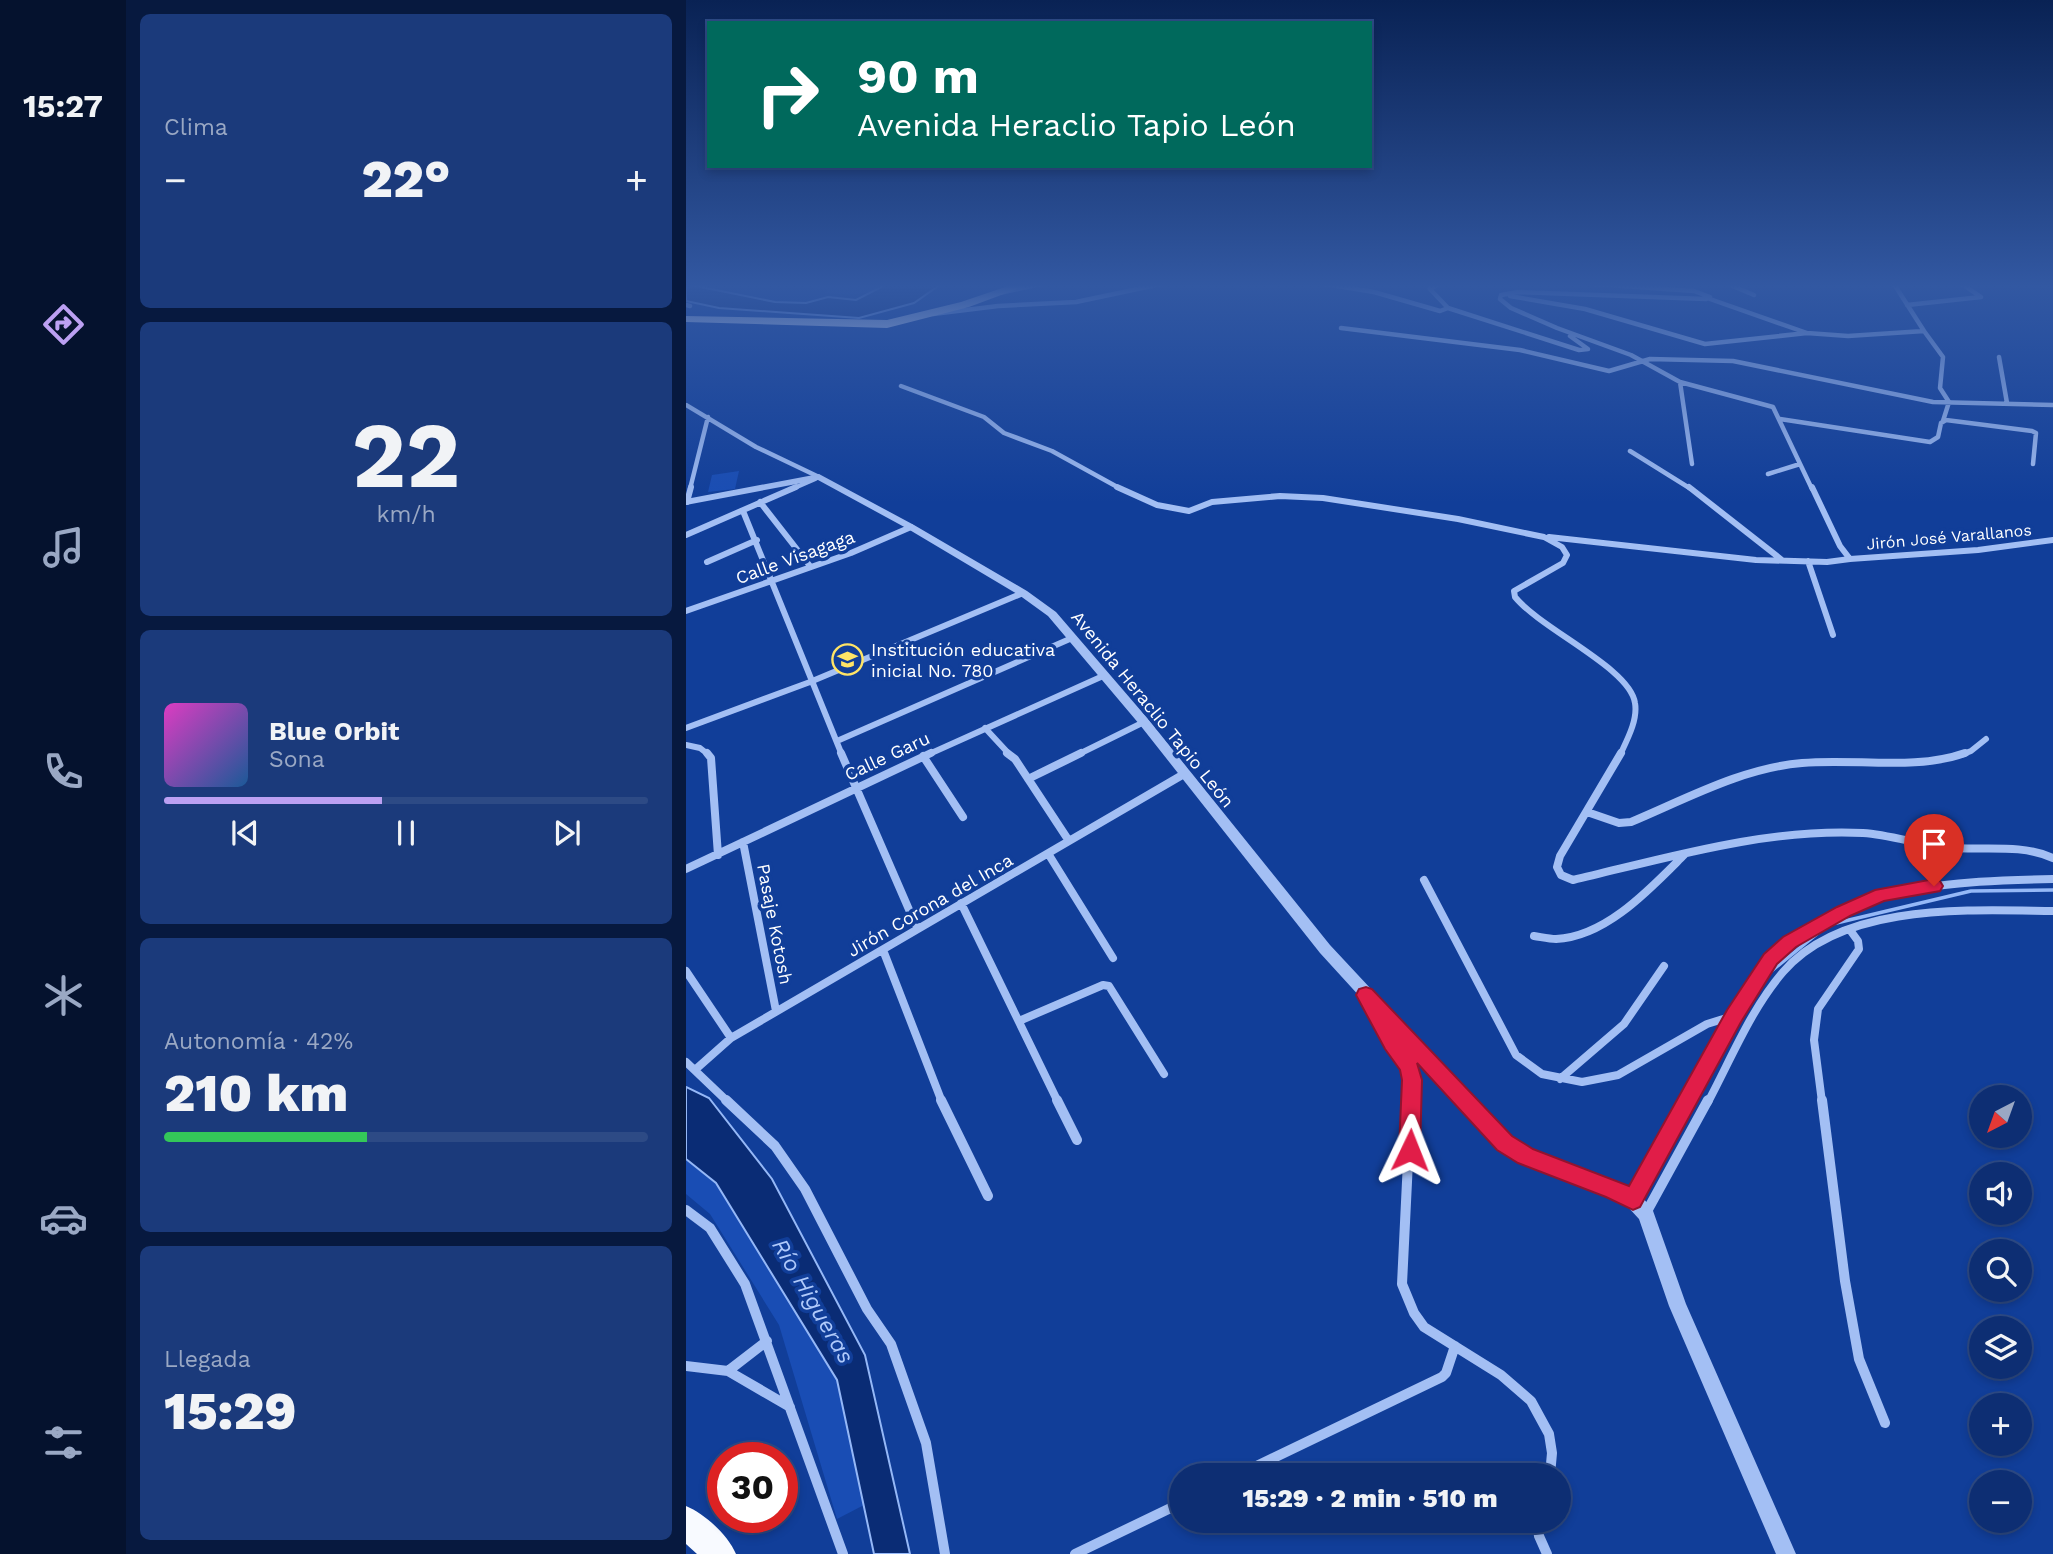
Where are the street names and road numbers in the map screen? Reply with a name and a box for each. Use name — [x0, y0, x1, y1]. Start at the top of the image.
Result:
street label: Jirón José Varallanos — [1866, 520, 2032, 554]
street label: Calle Visagaga — [733, 526, 857, 588]
street label: Avenida Heraclio Tapio León — [1067, 606, 1239, 812]
street label: Calle Garu — [841, 727, 933, 785]
street label: Jirón Corona del Inca — [844, 849, 1016, 961]
street label: Pasaje Kotosh — [753, 862, 797, 986]

